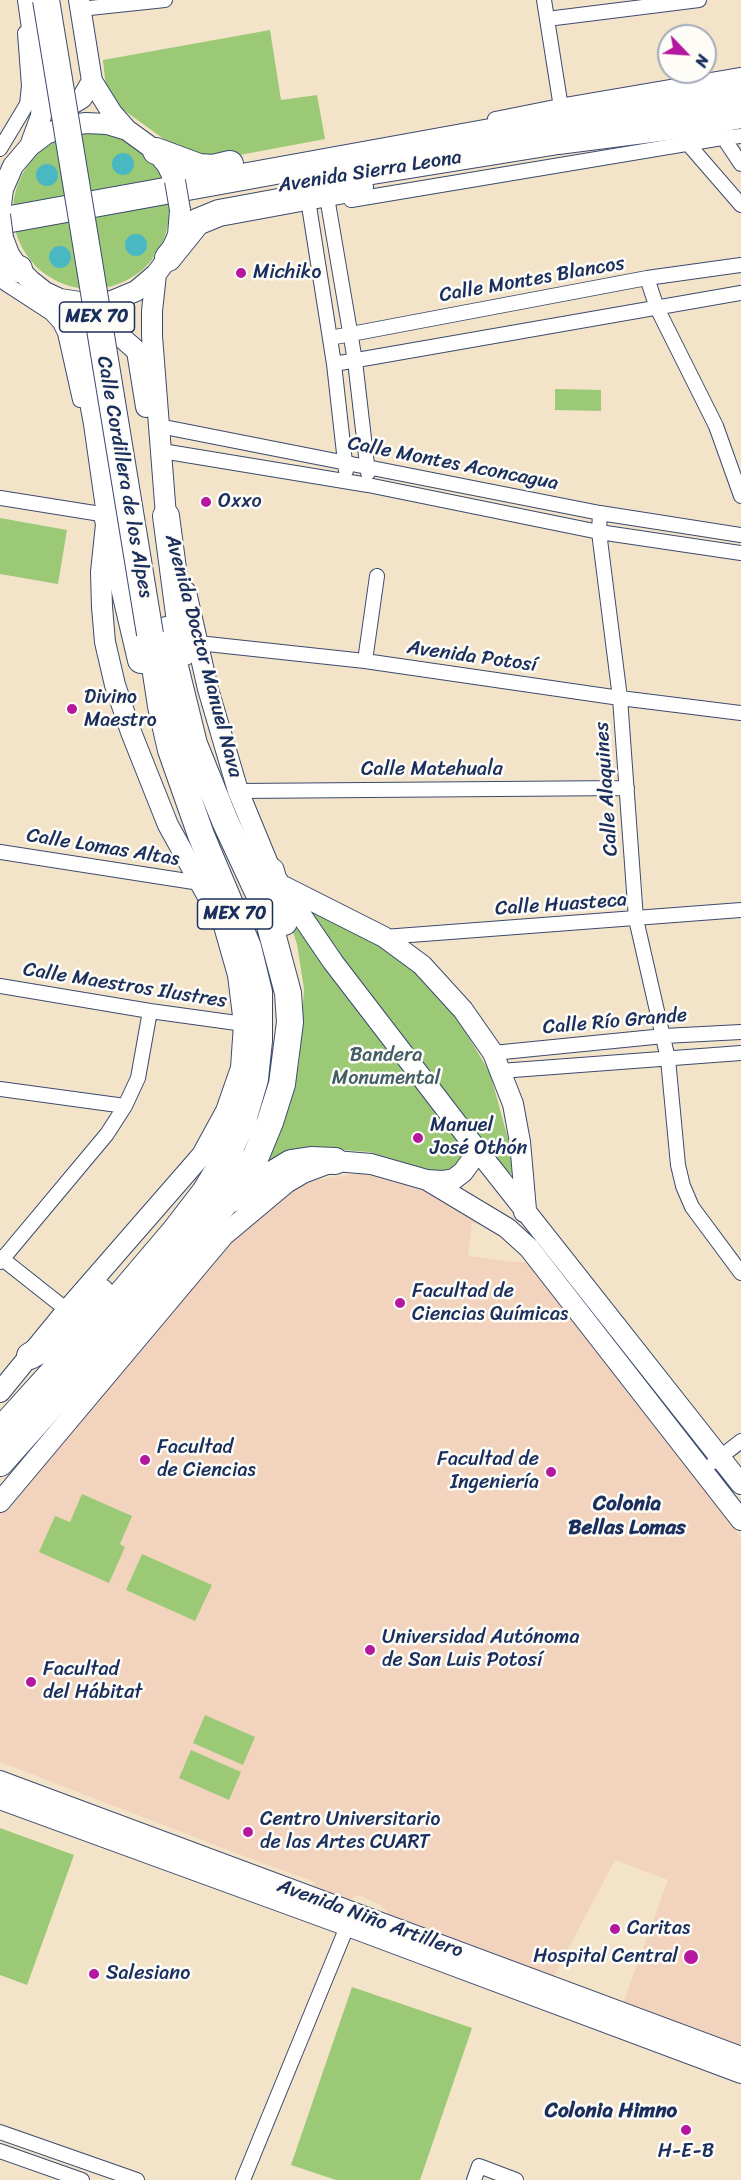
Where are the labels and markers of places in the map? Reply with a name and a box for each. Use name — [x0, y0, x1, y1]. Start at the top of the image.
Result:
place label: Michiko — [253, 261, 321, 285]
marker: Michiko — [234, 266, 248, 280]
place label: Oxxo — [218, 490, 262, 514]
marker: Oxxo — [199, 495, 213, 509]
place label: Divino Maestro — [84, 686, 157, 733]
marker: Divino Maestro — [65, 702, 79, 716]
place label: Manuel José Othón — [430, 1114, 527, 1161]
marker: Manuel José Othón — [411, 1131, 425, 1145]
place label: Facultad de Ciencias Químicas — [412, 1280, 568, 1327]
marker: Facultad de Ciencias Químicas — [393, 1296, 407, 1310]
place label: Facultad de Ciencias — [157, 1436, 256, 1483]
place label: Facultad de Ingeniería — [437, 1448, 539, 1495]
marker: Facultad de Ciencias — [138, 1453, 152, 1467]
marker: Facultad de Ingeniería — [544, 1465, 558, 1479]
place label: Universidad Autónoma de San Luis Potosí — [382, 1626, 579, 1673]
marker: Universidad Autónoma de San Luis Potosí — [363, 1643, 377, 1657]
place label: Facultad del Hábitat — [43, 1658, 142, 1705]
marker: Facultad del Hábitat — [24, 1675, 38, 1689]
place label: Centro Universitario de las Artes CUART — [260, 1808, 440, 1855]
marker: Centro Universitario de las Artes CUART — [241, 1825, 255, 1839]
place label: Caritas — [627, 1917, 690, 1941]
marker: Caritas — [608, 1922, 622, 1936]
place label: Hospital Central — [533, 1945, 678, 1969]
marker: Hospital Central — [682, 1948, 700, 1966]
place label: Salesiano — [106, 1962, 190, 1986]
marker: Salesiano — [87, 1967, 101, 1981]
marker: H-E-B — [679, 2123, 693, 2137]
place label: H-E-B — [658, 2140, 714, 2164]

